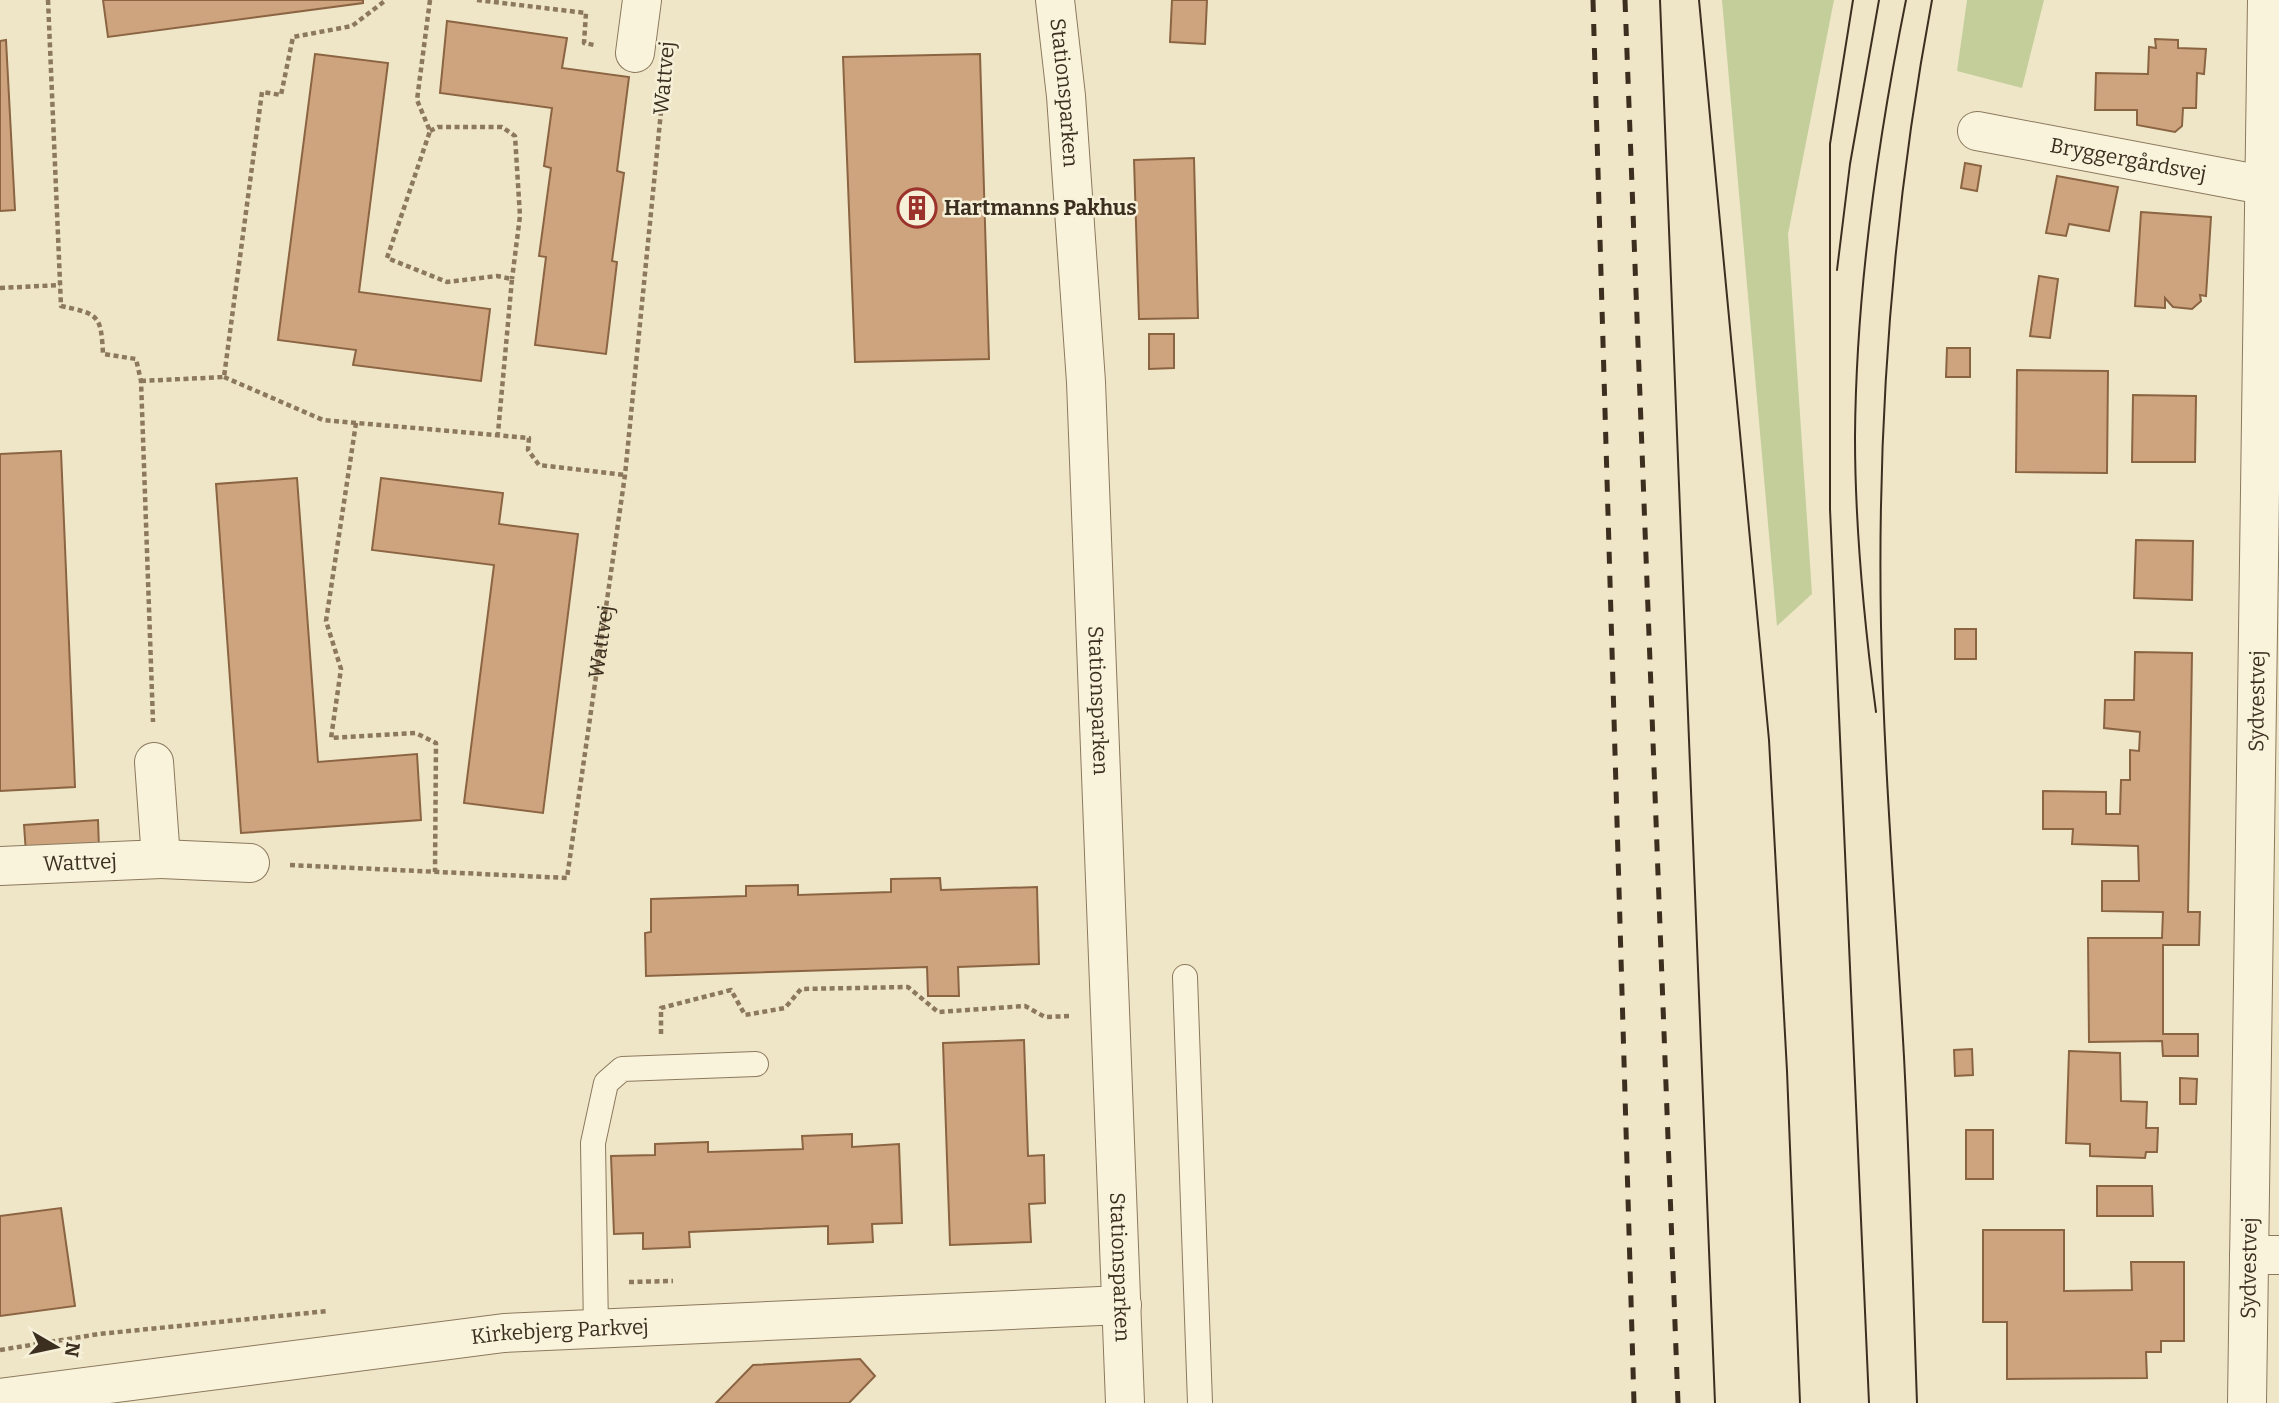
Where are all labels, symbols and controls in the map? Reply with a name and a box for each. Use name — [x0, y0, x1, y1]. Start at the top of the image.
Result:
street label: Stationsparken — [1044, 17, 1084, 168]
street label: Wattvej — [648, 40, 680, 116]
street label: Bryggergårdsvej — [2048, 132, 2209, 187]
building icon: Hartmanns Pakhus — [896, 187, 938, 229]
place label: Hartmanns Pakhus — [944, 195, 1137, 221]
street label: Wattvej — [583, 603, 619, 680]
street label: Stationsparken — [1082, 625, 1114, 776]
street label: Sydvestvej — [2243, 650, 2271, 752]
street label: Wattvej — [43, 848, 117, 877]
street label: Stationsparken — [1104, 1192, 1136, 1342]
street label: Sydvestvej — [2235, 1217, 2263, 1319]
north arrow — [21, 1312, 91, 1382]
street label: Kirkebjerg Parkvej — [469, 1313, 649, 1350]
text: N — [60, 1341, 85, 1359]

